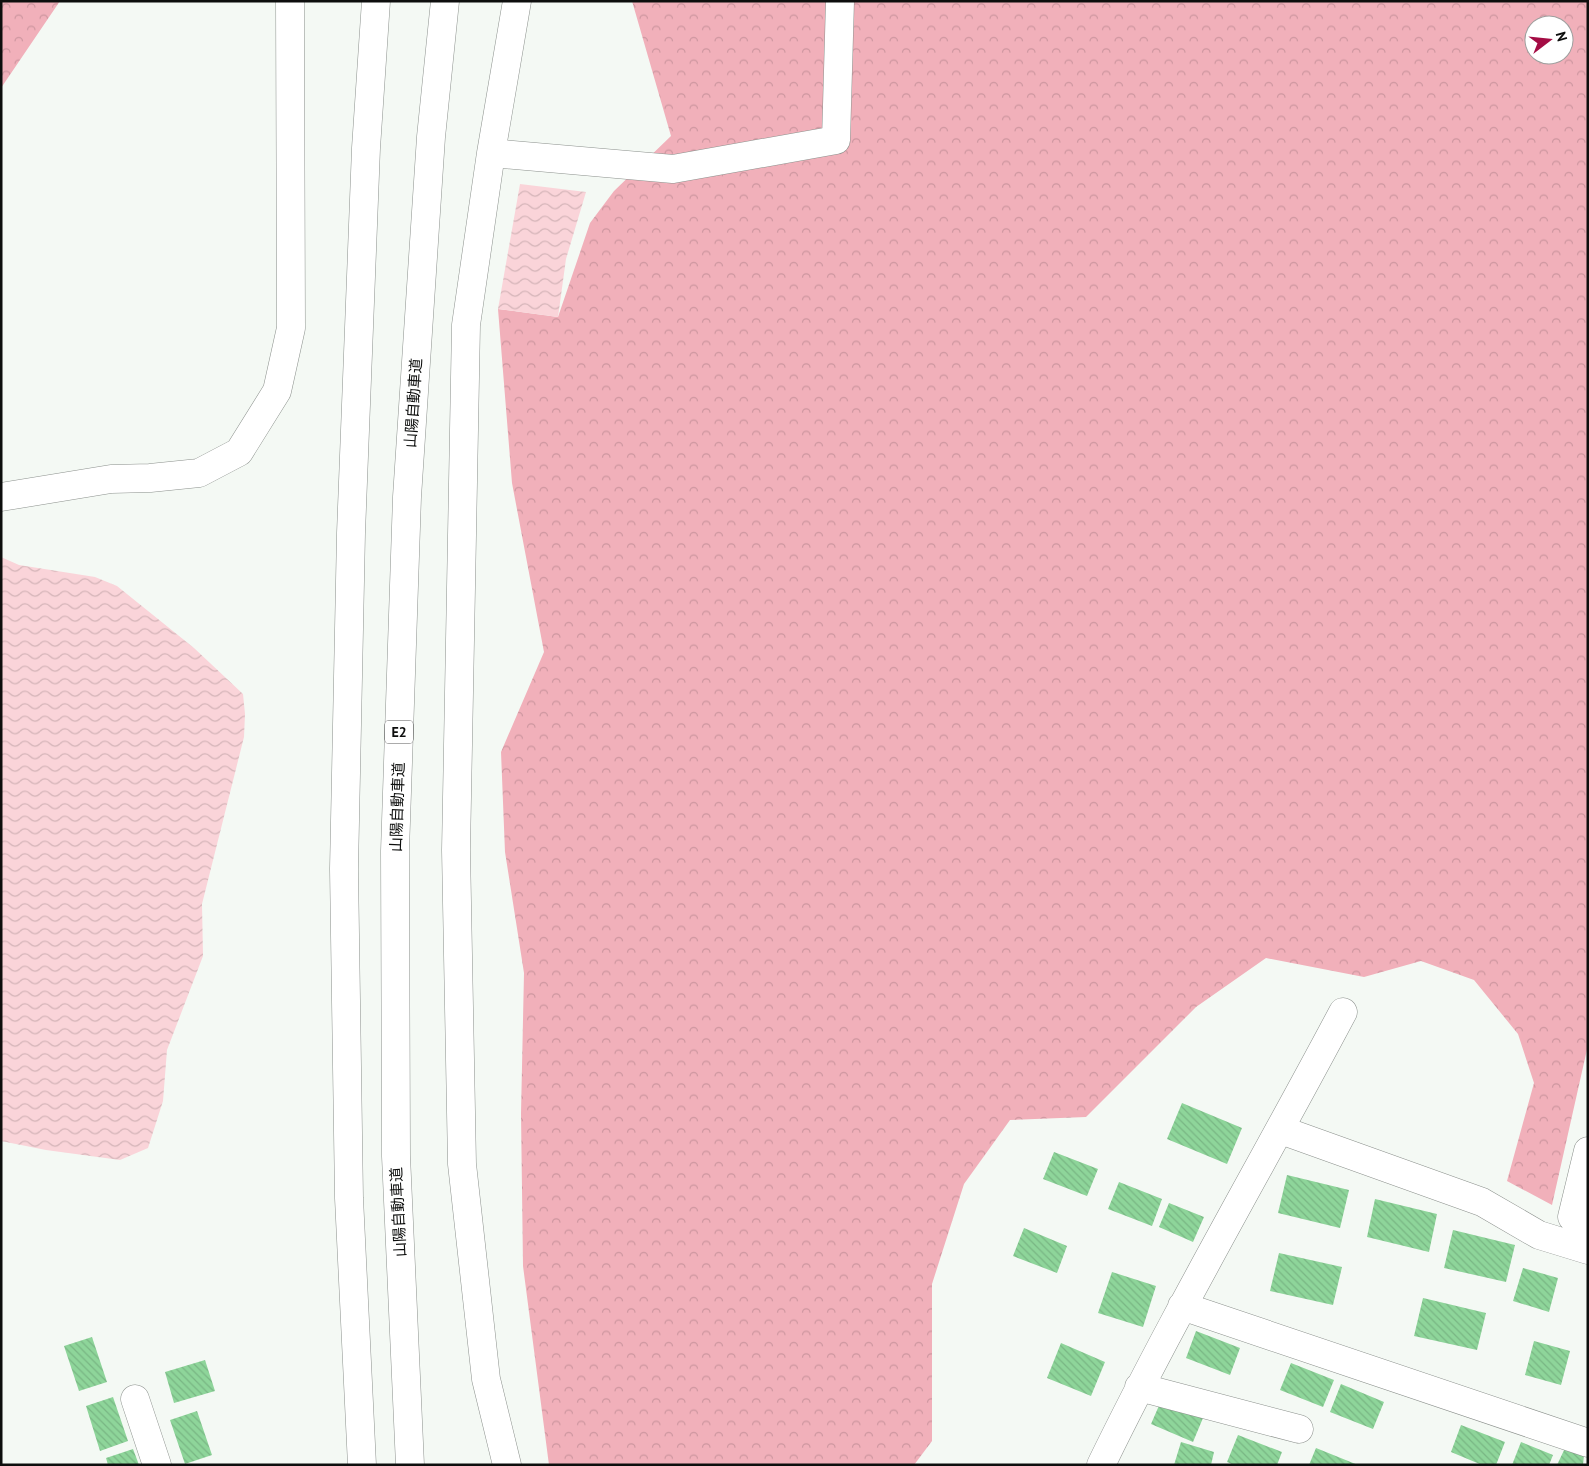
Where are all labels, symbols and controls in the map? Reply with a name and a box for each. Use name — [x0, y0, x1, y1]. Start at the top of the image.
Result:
north arrow — [1524, 15, 1574, 65]
text: N — [1552, 30, 1571, 43]
street label: 山陽自動車道 — [400, 357, 426, 449]
road number: E2 — [385, 720, 413, 744]
street label: 山陽自動車道 — [386, 762, 408, 852]
street label: 山陽自動車道 — [386, 1167, 410, 1257]

